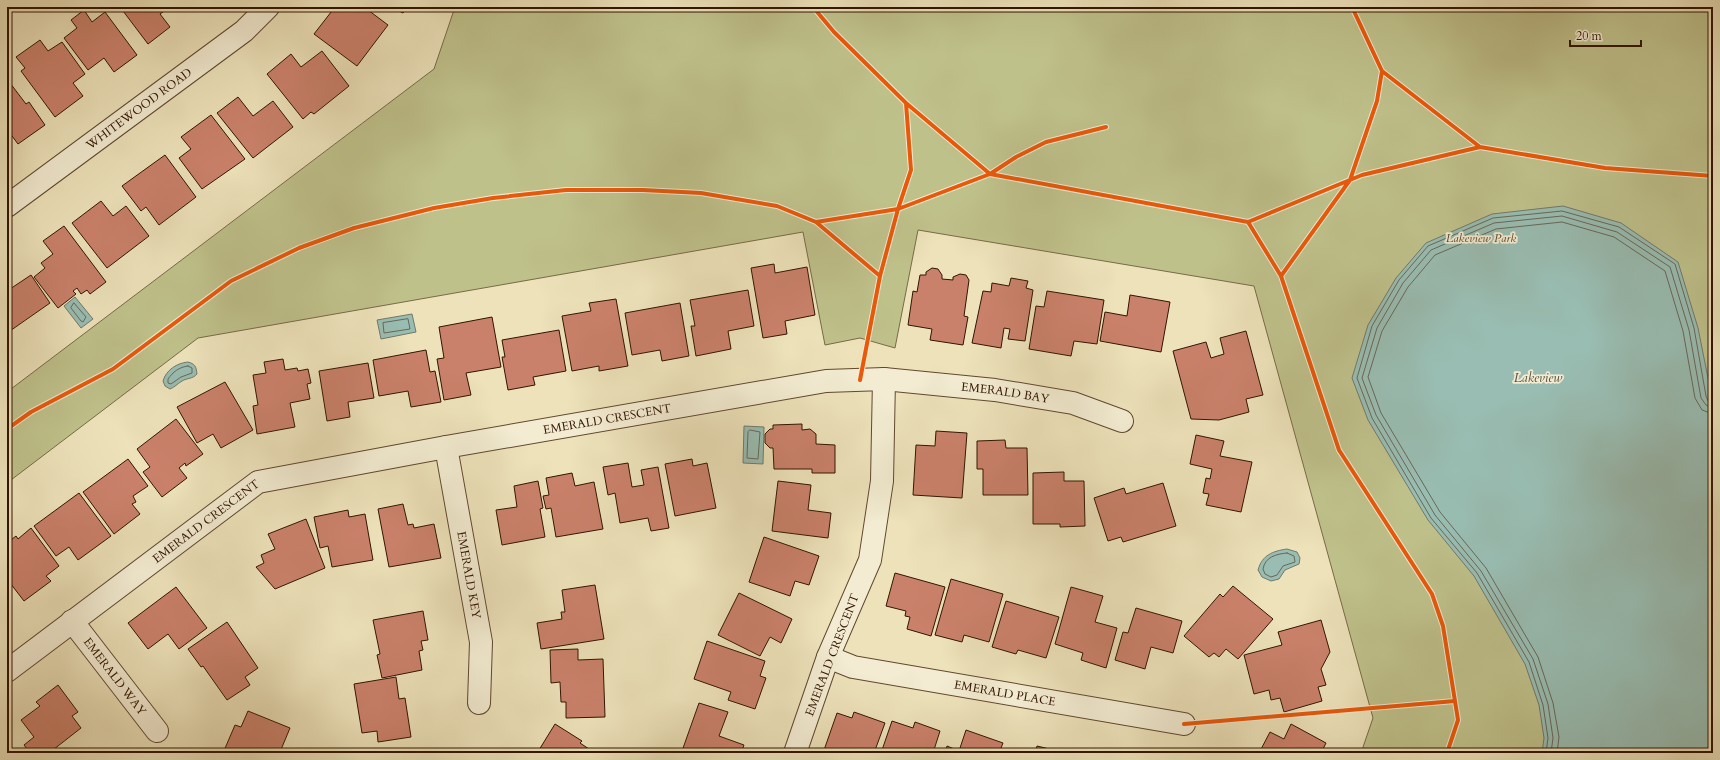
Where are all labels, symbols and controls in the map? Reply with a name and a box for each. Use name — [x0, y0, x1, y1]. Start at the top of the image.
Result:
scale bar — [1570, 22, 1641, 48]
text: 20 m — [1576, 28, 1603, 44]
street label: WHITEWOOD ROAD — [82, 64, 195, 154]
park label: Lakeview Park — [1446, 230, 1516, 246]
water label: Lakeview — [1514, 369, 1563, 387]
street label: EMERALD BAY — [960, 379, 1051, 407]
street label: EMERALD CRESCENT — [542, 400, 673, 438]
street label: EMERALD CRESCENT — [149, 476, 263, 567]
street label: EMERALD KEY — [453, 530, 485, 620]
street label: EMERALD CRESCENT — [801, 591, 863, 718]
street label: EMERALD WAY — [80, 634, 150, 719]
street label: EMERALD PLACE — [953, 677, 1057, 710]

